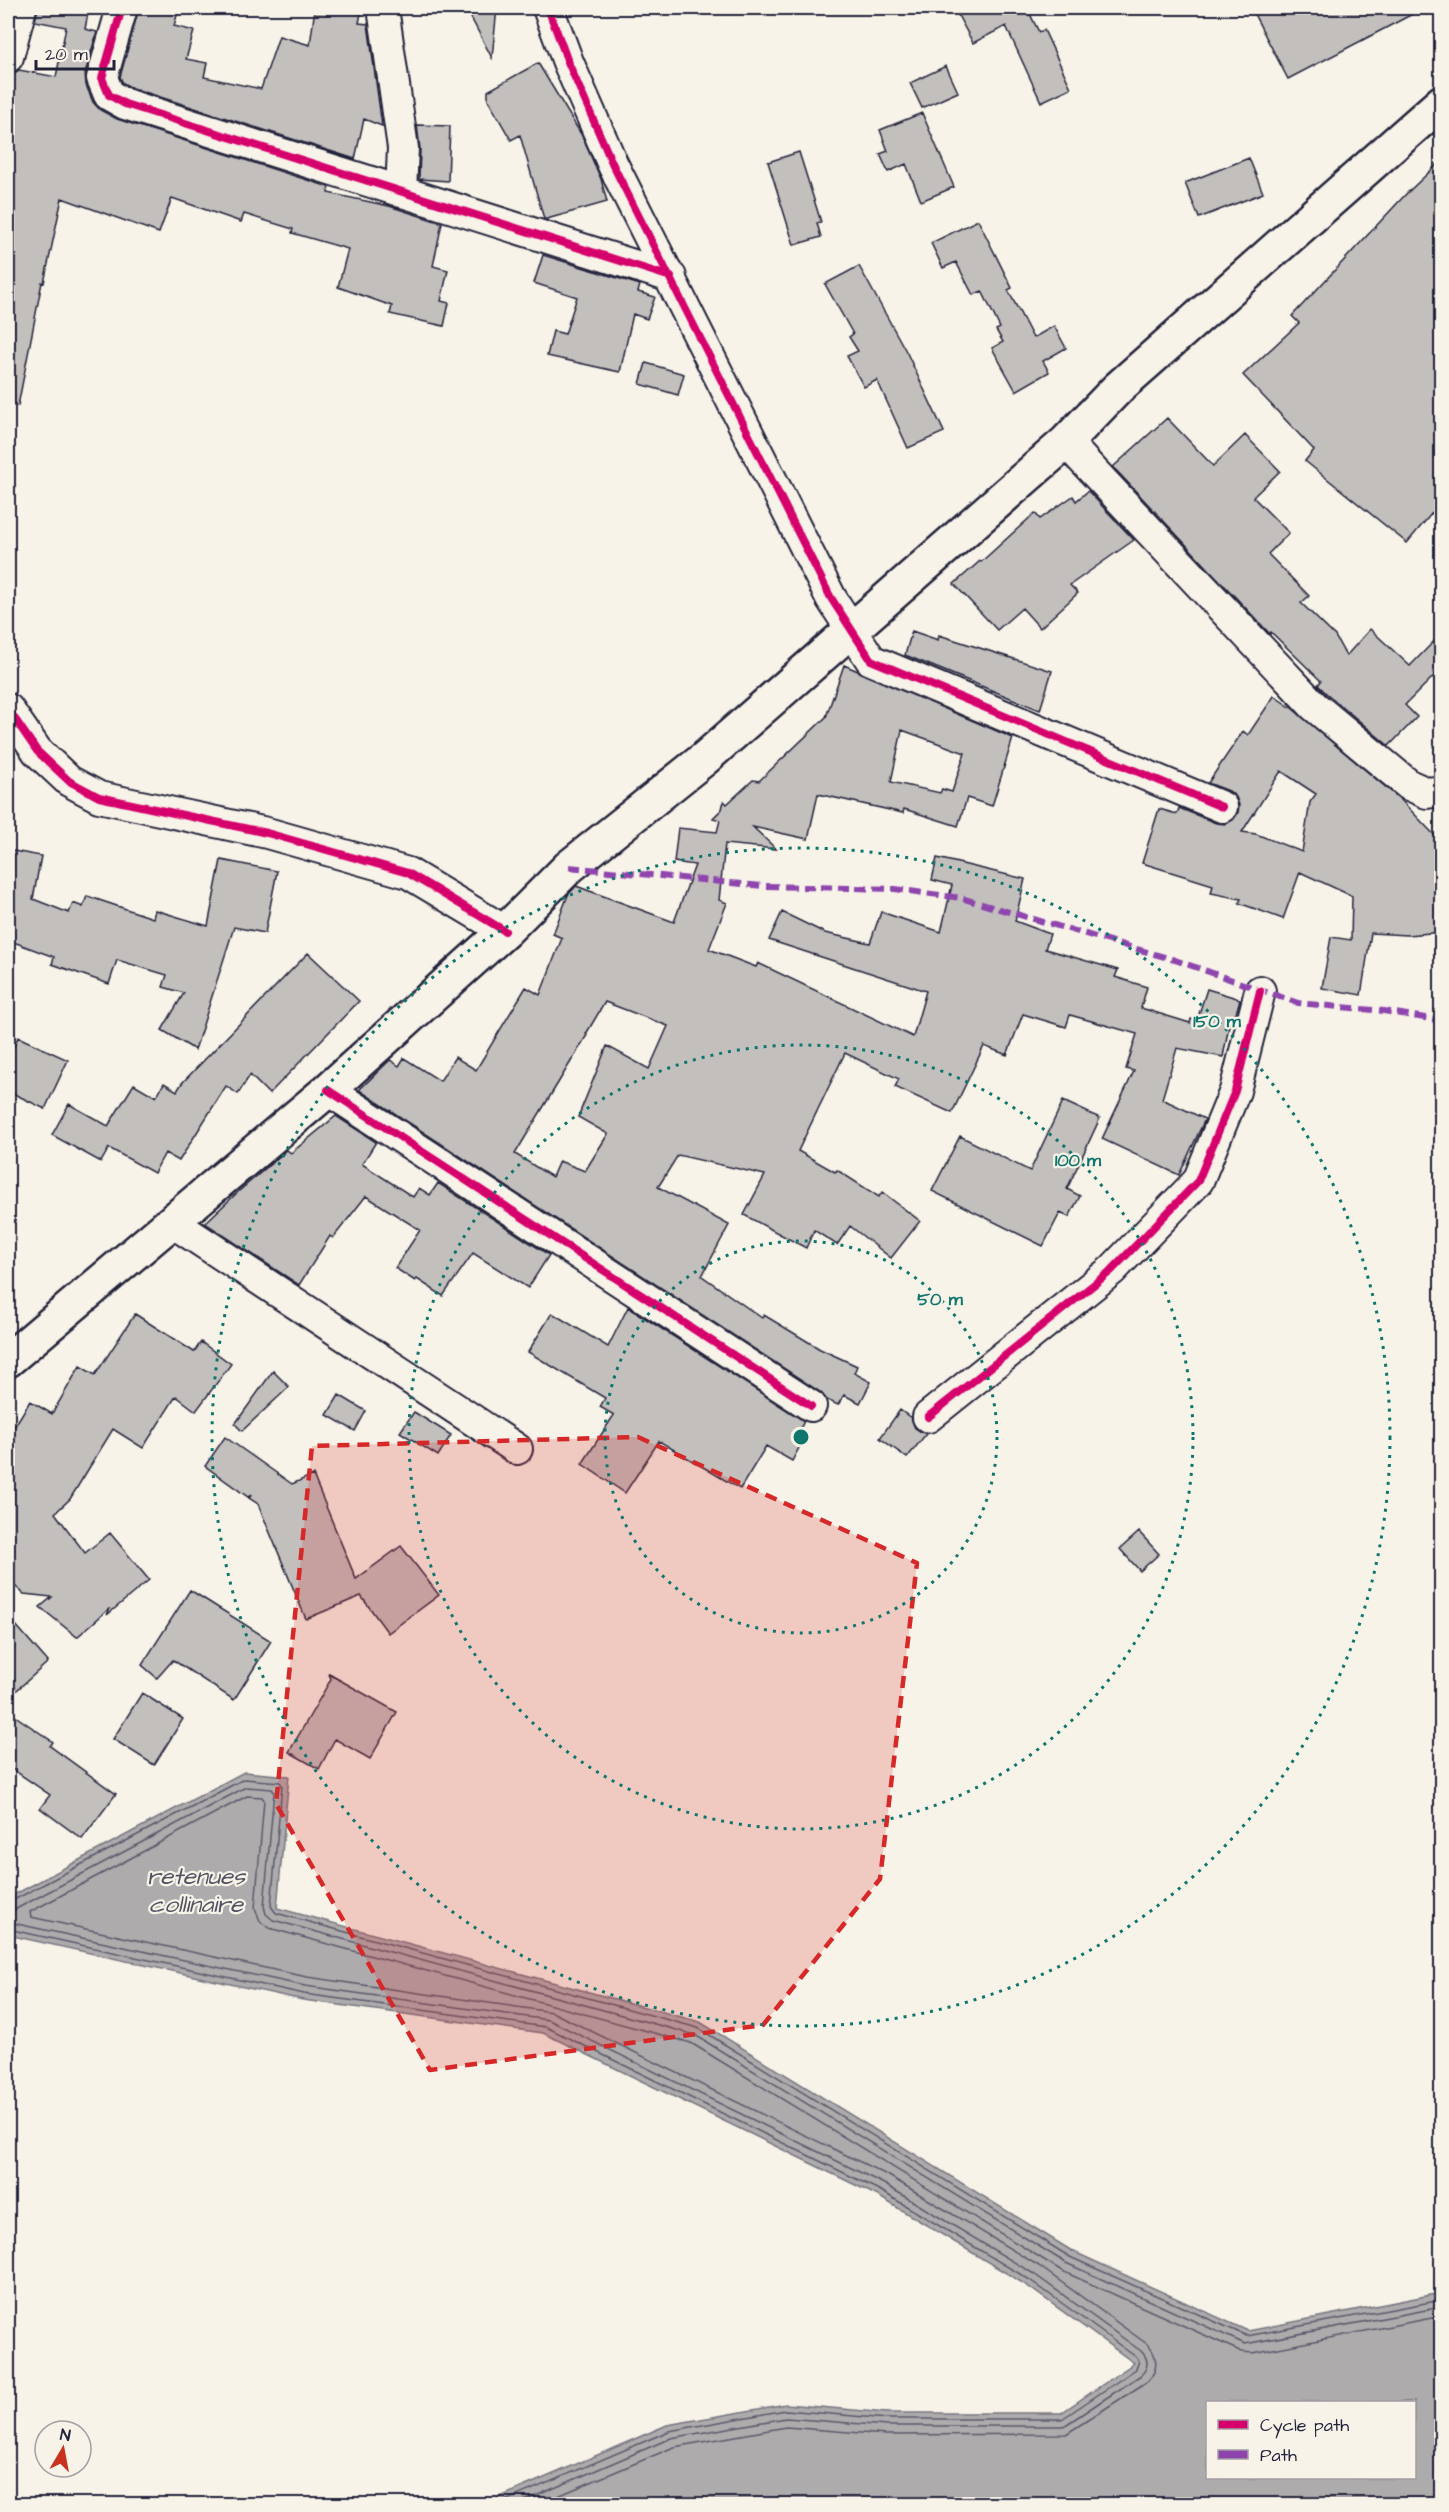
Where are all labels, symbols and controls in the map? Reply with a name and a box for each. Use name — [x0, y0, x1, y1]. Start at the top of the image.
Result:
scale bar — [36, 33, 114, 71]
text: 20 m — [45, 42, 88, 67]
text: 150 m — [1193, 1009, 1242, 1034]
text: 100 m — [1055, 1148, 1102, 1173]
text: 50 m — [917, 1287, 964, 1312]
centre of rings — [791, 1427, 811, 1447]
water label: retenues collinaire — [147, 1860, 247, 1922]
legend — [1206, 2401, 1416, 2479]
text: Cycle path — [1260, 2413, 1349, 2439]
north arrow — [33, 2419, 93, 2479]
text: N — [59, 2424, 72, 2447]
text: Path — [1260, 2443, 1297, 2468]

